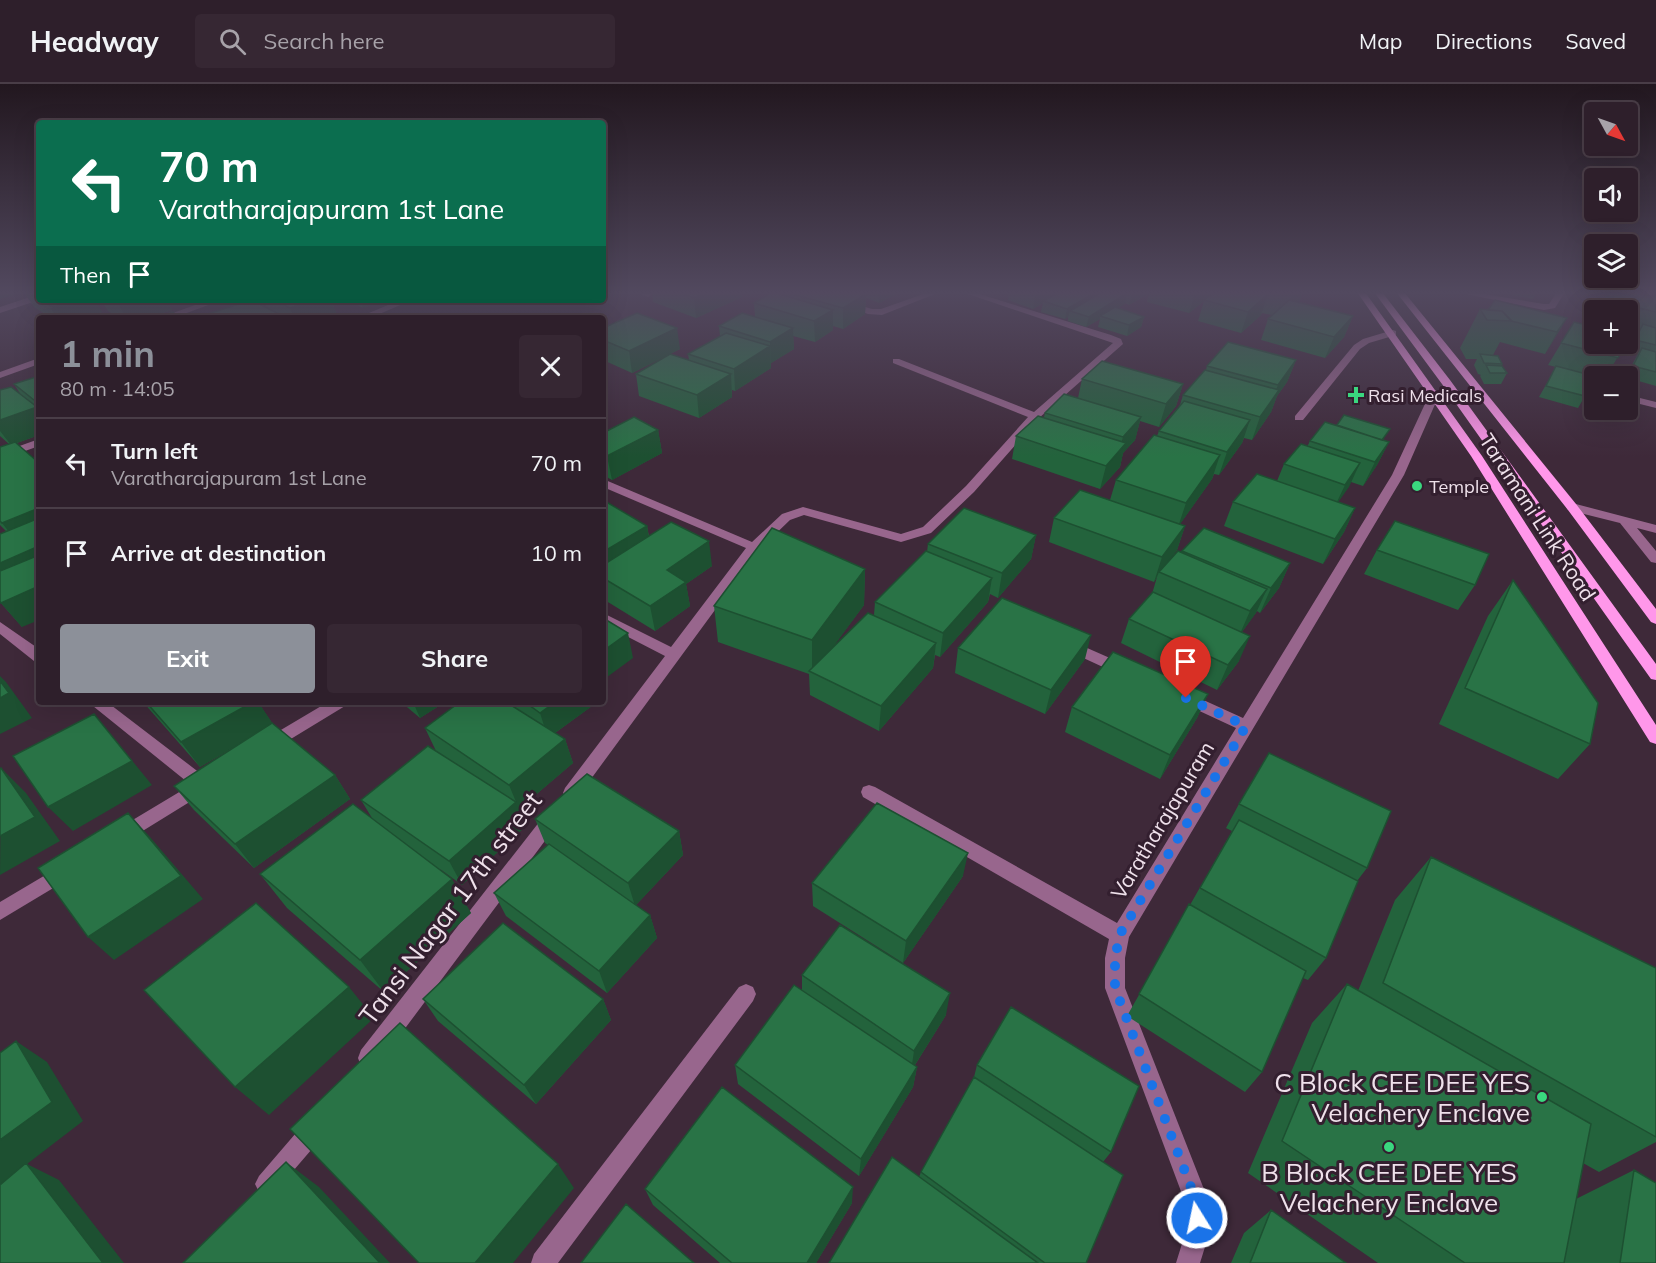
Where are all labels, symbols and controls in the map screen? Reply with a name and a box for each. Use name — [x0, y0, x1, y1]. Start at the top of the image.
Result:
search box — [195, 14, 615, 68]
text: Headway — [30, 24, 159, 59]
icon: search — [216, 25, 249, 58]
text: Search here — [264, 27, 385, 55]
text: Map — [1359, 28, 1402, 54]
text: Directions — [1435, 28, 1532, 54]
text: Saved — [1565, 28, 1626, 54]
north arrow — [1584, 102, 1638, 156]
map controls — [1584, 102, 1638, 420]
text: 70 m — [159, 140, 259, 193]
icon: left — [60, 144, 138, 222]
button: sound — [1584, 168, 1638, 222]
text: Varatharajapuram 1st Lane — [159, 192, 504, 226]
button: layers — [1584, 234, 1638, 288]
icon: arrive — [123, 258, 156, 291]
text: Then — [60, 261, 111, 289]
button: + — [1584, 300, 1638, 354]
text: 1 min — [60, 331, 155, 376]
button: close — [519, 335, 582, 398]
button: − — [1584, 366, 1638, 420]
text: 80 m · 14:05 — [60, 376, 174, 401]
place label: Rasi Medicals — [1368, 384, 1482, 407]
marker: Rasi Medicals — [1349, 388, 1363, 402]
street label: Taramani Link Road — [1474, 429, 1602, 605]
text: Turn left — [111, 437, 198, 465]
icon: left — [60, 447, 93, 480]
text: 70 m — [531, 449, 582, 477]
text: Varatharajapuram 1st Lane — [111, 465, 367, 490]
place label: Temple — [1429, 475, 1489, 498]
marker: Temple — [1410, 479, 1424, 493]
icon: arrive — [60, 537, 93, 570]
text: Arrive at destination — [111, 539, 326, 567]
text: 10 m — [531, 539, 582, 567]
button: Exit — [60, 624, 315, 693]
button: Share — [327, 624, 582, 693]
pin — [1160, 636, 1211, 698]
icon: arrive — [1169, 645, 1202, 678]
street label: Varatharajapuram — [1105, 736, 1219, 904]
street label: Tansi Nagar 17th street — [351, 785, 549, 1031]
place label: C Block CEE DEE YES Velachery Enclave — [1274, 1066, 1530, 1129]
marker: C Block CEE DEE YES Velachery Enclave — [1535, 1090, 1549, 1104]
marker: B Block CEE DEE YES Velachery Enclave — [1382, 1140, 1396, 1154]
place label: B Block CEE DEE YES Velachery Enclave — [1261, 1156, 1517, 1219]
position arrow — [1165, 1186, 1229, 1250]

